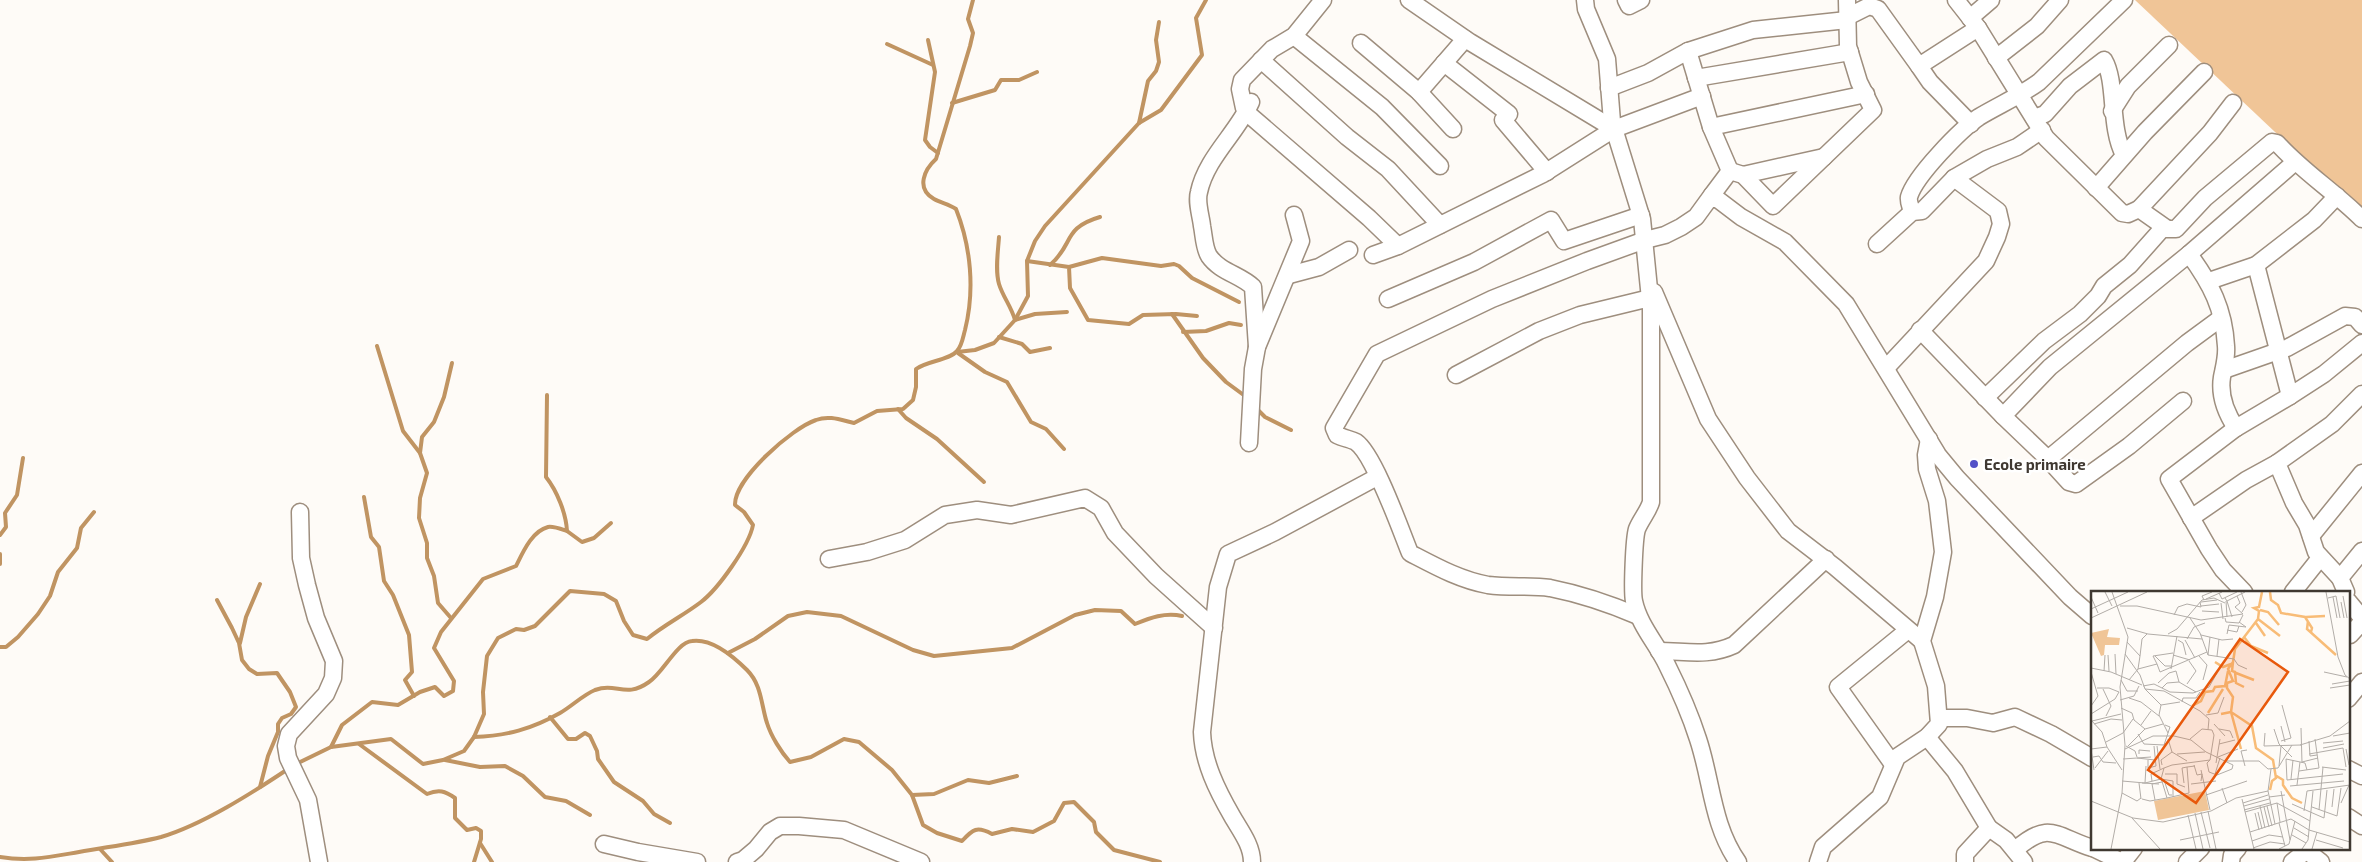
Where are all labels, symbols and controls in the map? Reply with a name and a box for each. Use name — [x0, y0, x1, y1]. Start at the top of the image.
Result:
place label: Ecole primaire — [1984, 455, 2086, 473]
marker: Ecole primaire — [1968, 458, 1980, 470]
inset map — [2091, 591, 2350, 850]

